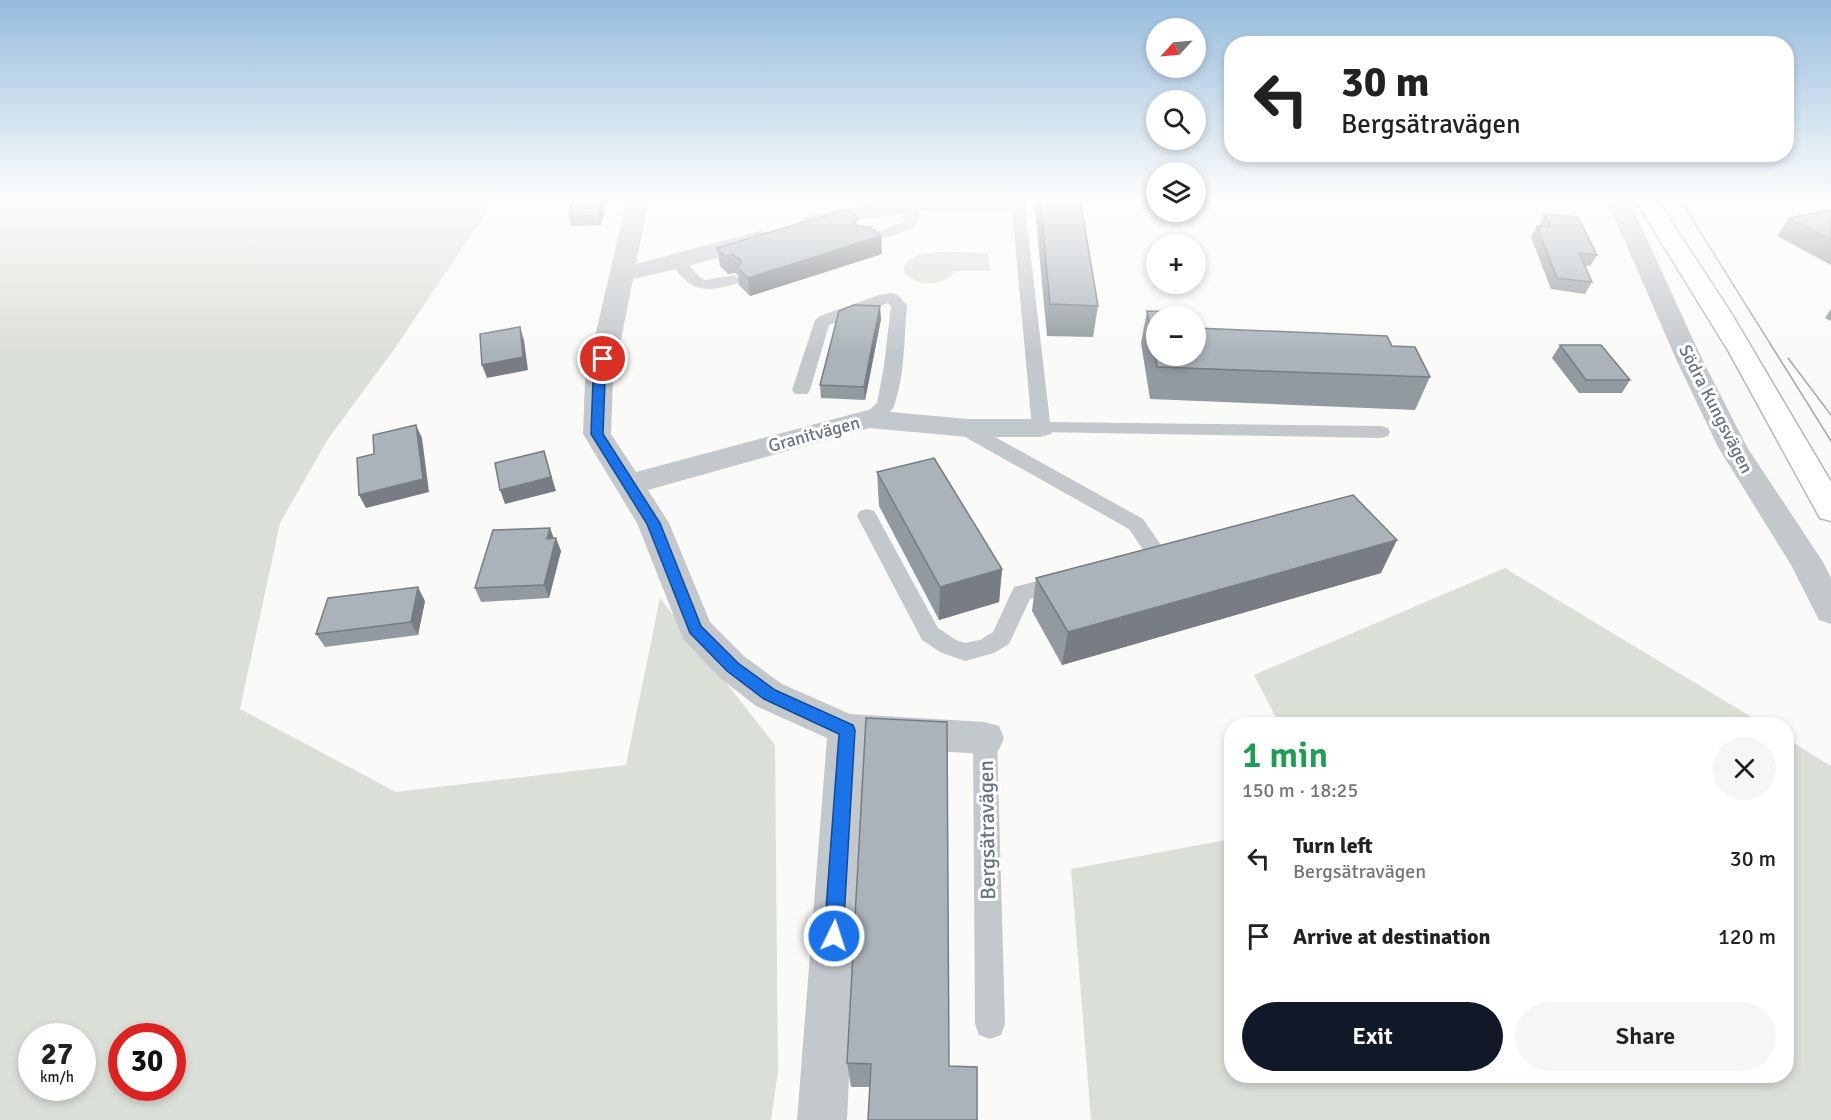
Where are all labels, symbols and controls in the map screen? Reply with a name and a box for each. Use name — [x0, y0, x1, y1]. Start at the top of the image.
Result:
north arrow — [1146, 18, 1206, 78]
map controls — [1146, 18, 1206, 366]
text: 30 m — [1341, 57, 1430, 108]
icon: left — [1242, 60, 1320, 138]
button: search — [1146, 90, 1206, 150]
text: Bergsätravägen — [1341, 108, 1521, 141]
button: layers — [1146, 162, 1206, 222]
button: + — [1146, 234, 1206, 294]
button: − — [1146, 306, 1206, 366]
pin — [577, 333, 628, 384]
street label: Södra Kungsvägen — [1674, 341, 1758, 477]
icon: arrive — [586, 342, 619, 375]
street label: Granitvägen — [766, 411, 862, 457]
text: 1 min — [1242, 733, 1328, 778]
button: close — [1713, 737, 1776, 800]
street label: Bergsätravägen — [973, 760, 1001, 900]
text: 150 m · 18:25 — [1242, 778, 1358, 803]
text: Turn left — [1293, 832, 1373, 859]
icon: left — [1242, 842, 1275, 875]
text: 30 m — [1730, 845, 1776, 872]
text: Bergsätravägen — [1293, 859, 1426, 884]
position arrow — [802, 904, 866, 968]
icon: arrive — [1242, 920, 1275, 953]
text: Arrive at destination — [1293, 923, 1490, 950]
text: 120 m — [1718, 923, 1776, 950]
button: Exit — [1242, 1002, 1503, 1071]
button: Share — [1515, 1002, 1776, 1071]
speed limit sign: 30 — [108, 1023, 186, 1101]
text: 27 — [41, 1036, 73, 1073]
text: km/h — [40, 1068, 74, 1086]

